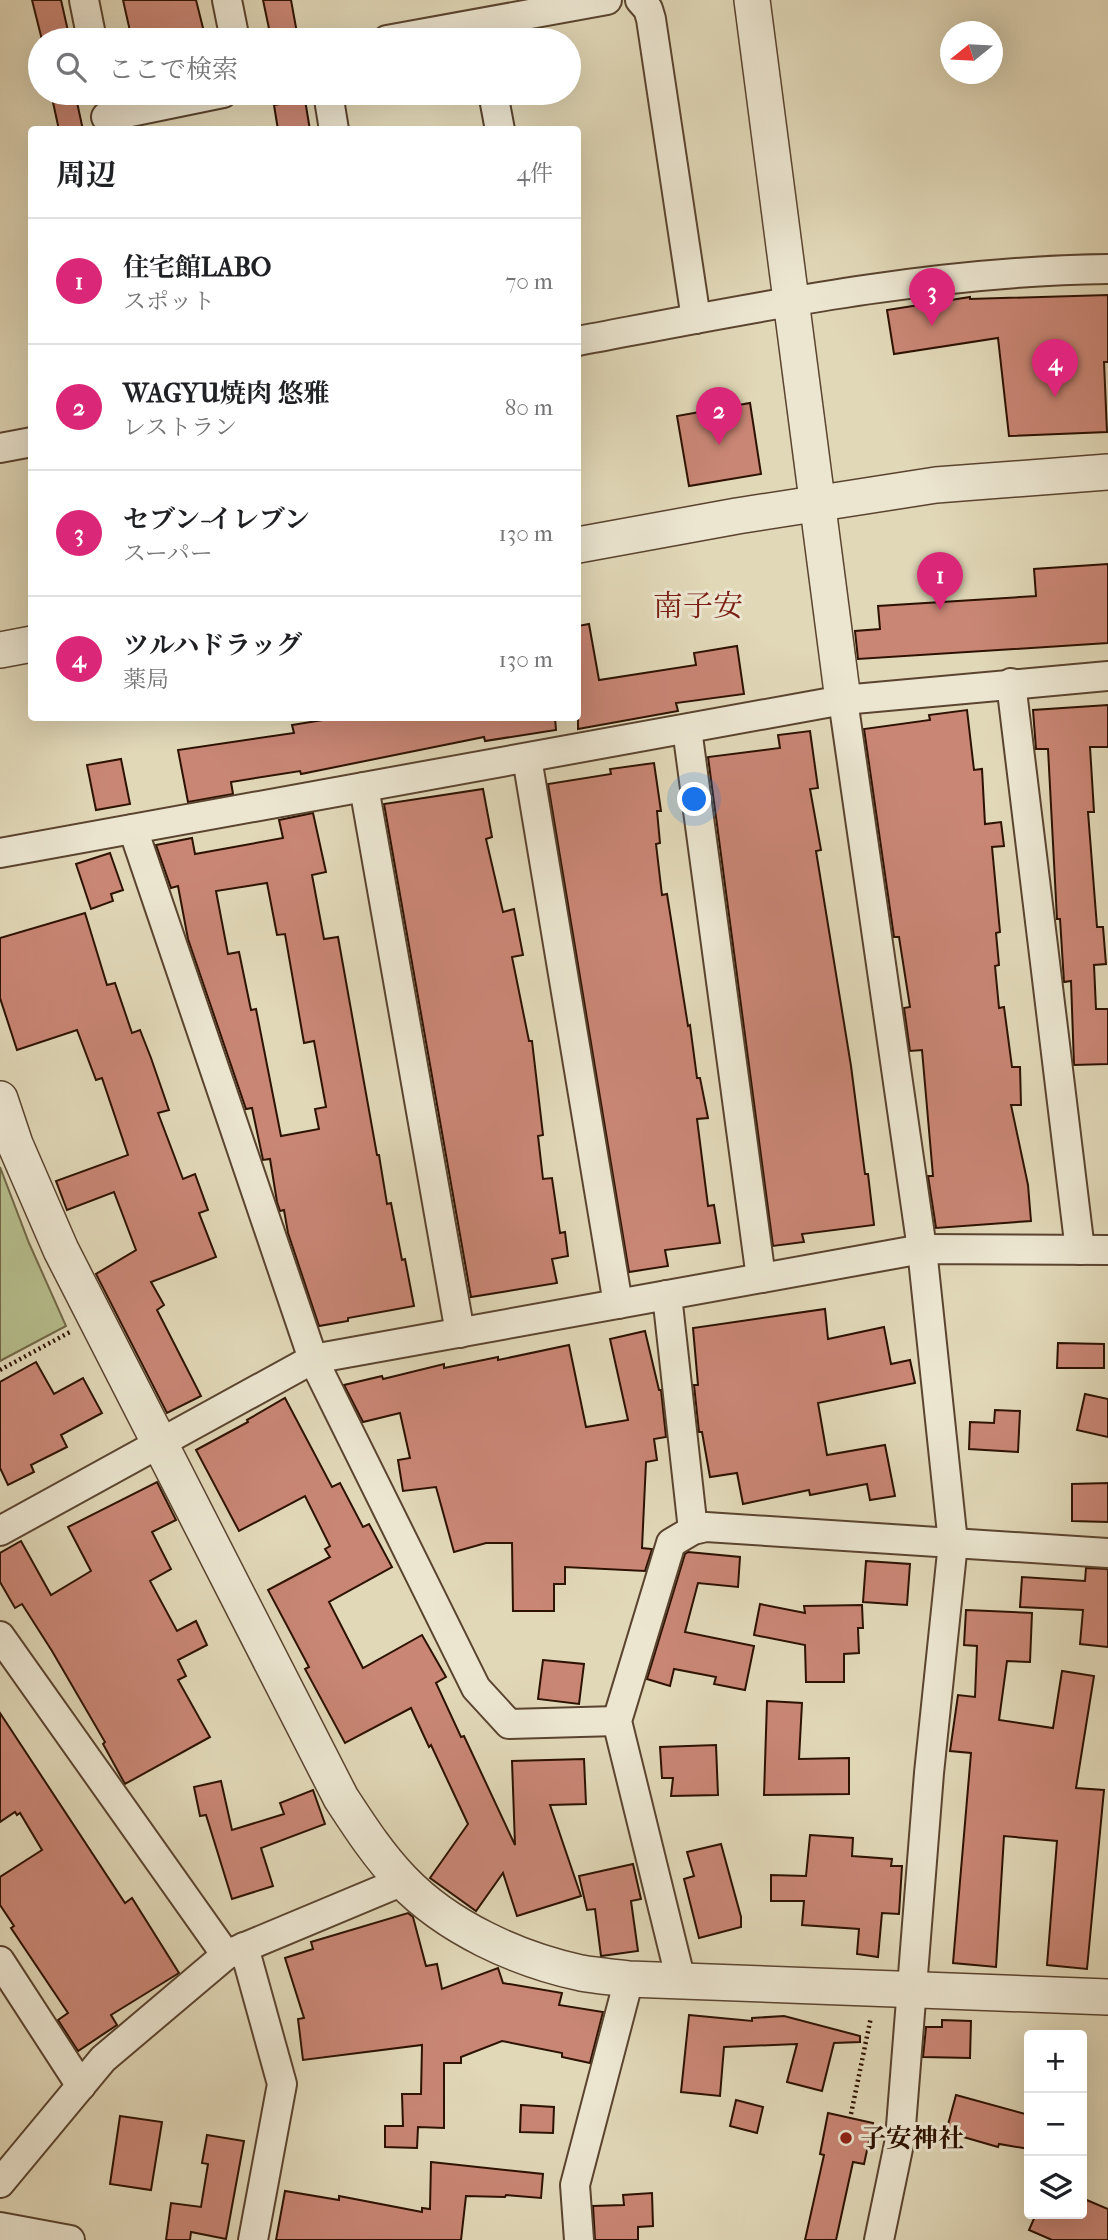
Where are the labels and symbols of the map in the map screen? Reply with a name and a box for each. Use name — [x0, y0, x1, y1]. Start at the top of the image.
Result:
north arrow — [940, 21, 1003, 84]
pin: 3 — [909, 268, 955, 326]
pin: 4 — [1032, 339, 1078, 397]
pin: 2 — [696, 387, 742, 445]
pin: 1 — [917, 552, 963, 610]
district label: 南子安 — [653, 589, 743, 624]
your location — [677, 782, 711, 816]
place label: 子安神社 — [860, 2123, 964, 2154]
marker: 子安神社 — [838, 2130, 854, 2146]

